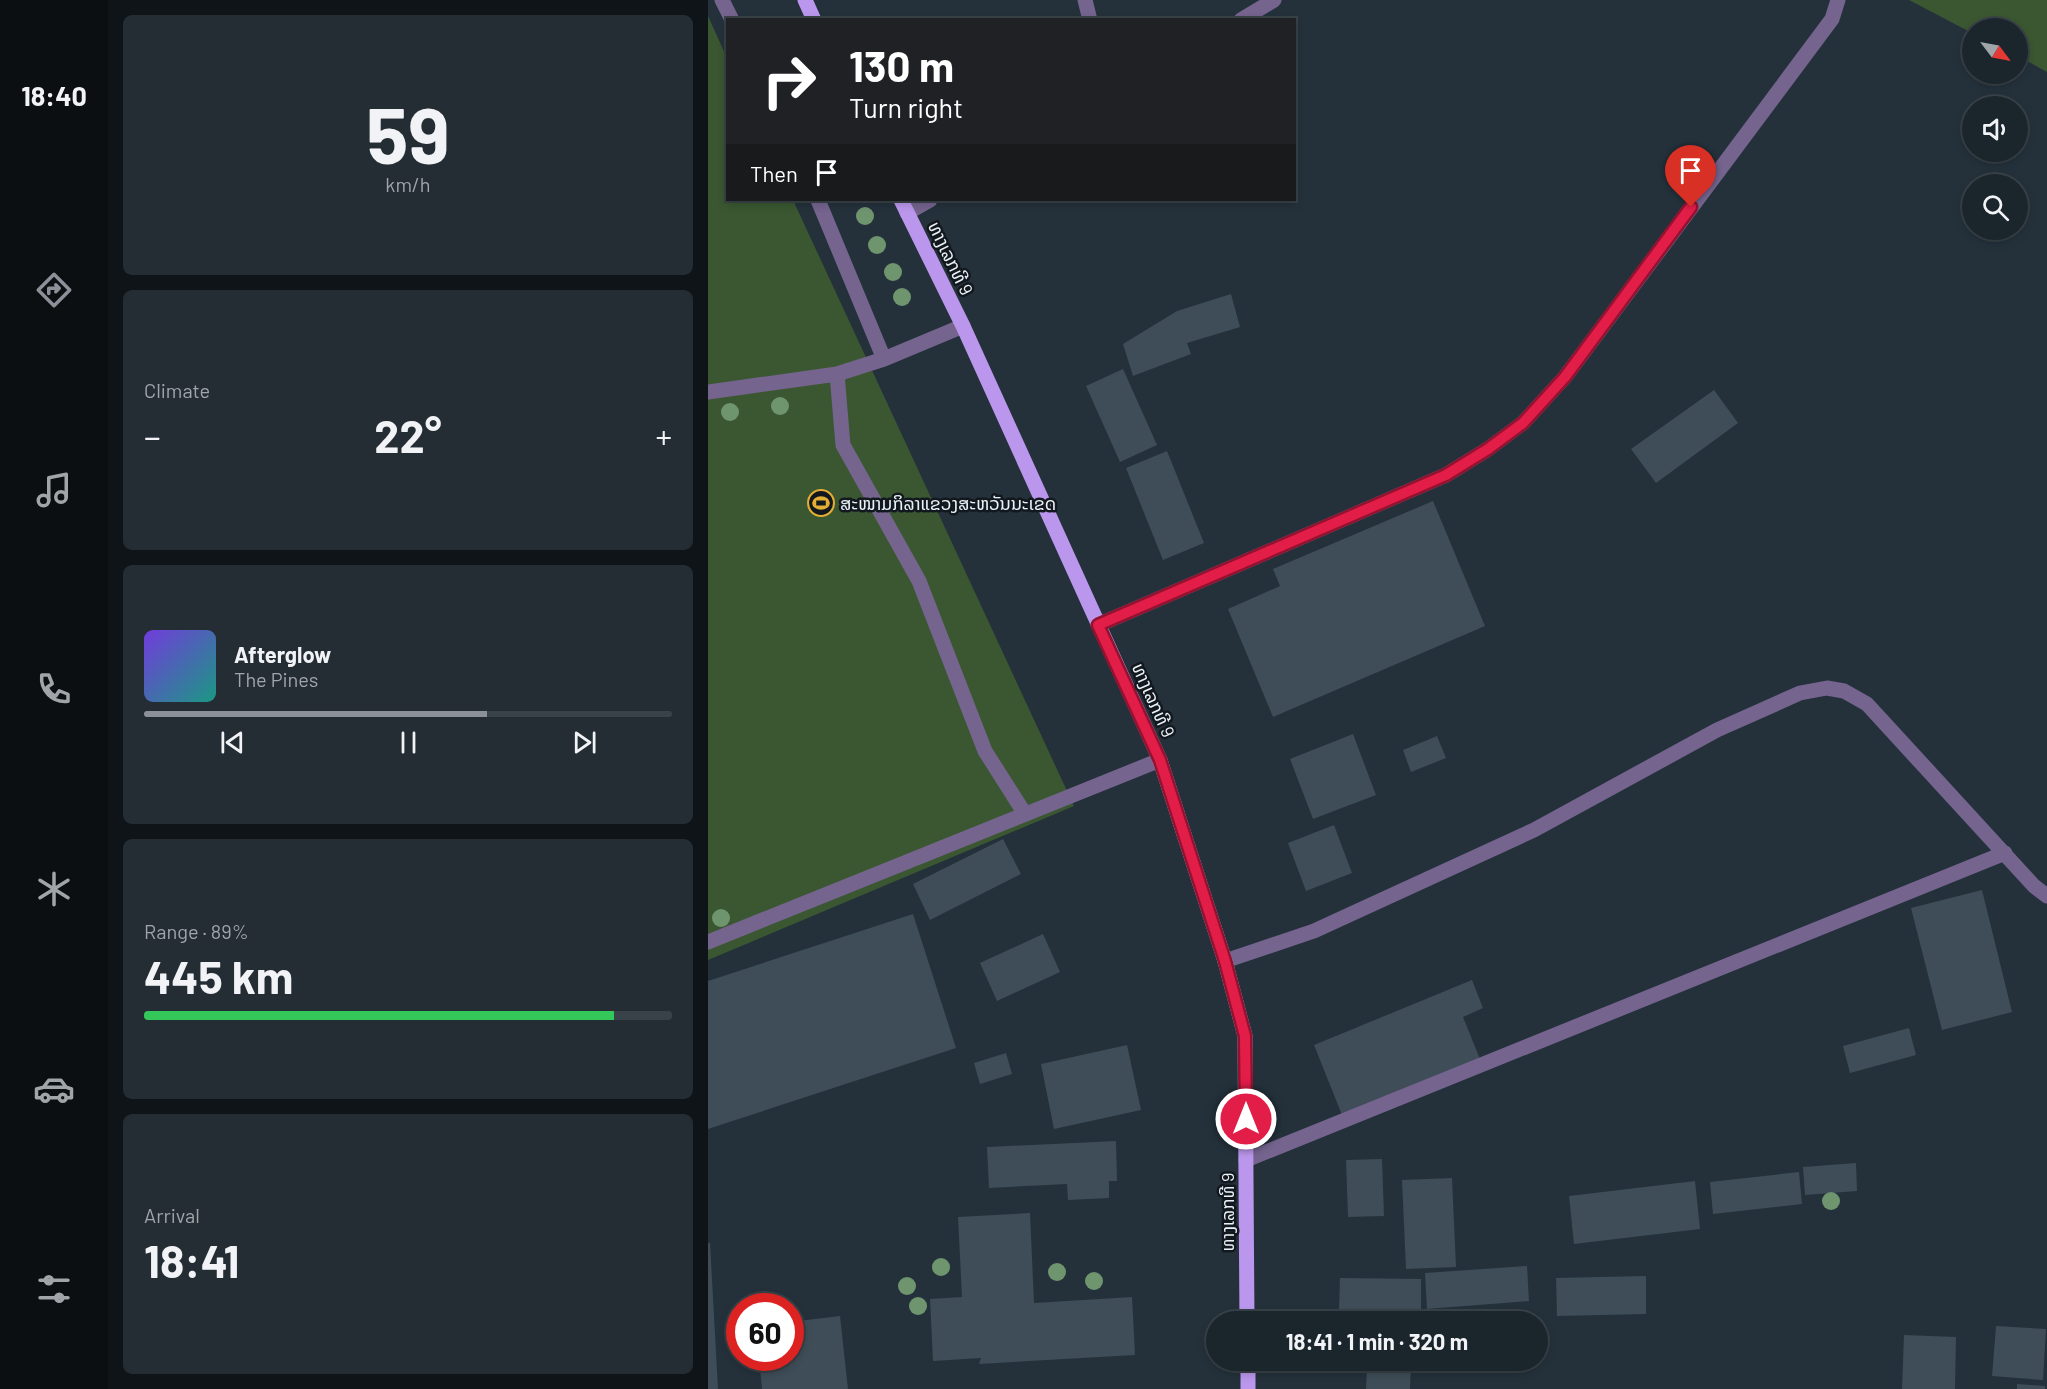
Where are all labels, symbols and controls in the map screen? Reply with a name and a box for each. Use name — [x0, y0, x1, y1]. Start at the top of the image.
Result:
north arrow — [1962, 18, 2028, 84]
map controls — [1962, 18, 2028, 240]
text: 130 m — [849, 40, 954, 90]
icon: right — [750, 42, 828, 120]
text: 18:40 — [21, 79, 87, 111]
text: 59 — [366, 86, 450, 180]
text: Turn right — [849, 91, 963, 123]
button: sound — [1962, 96, 2028, 162]
pin — [1665, 145, 1716, 207]
icon: arrive — [1674, 154, 1707, 187]
icon: arrive — [810, 156, 843, 189]
text: Then — [750, 160, 798, 186]
text: km/h — [385, 172, 431, 196]
button: search — [1962, 174, 2028, 240]
street label: ທາງເລກທີ 9 — [924, 218, 978, 298]
icon: directions — [33, 269, 75, 311]
text: Climate — [144, 378, 210, 402]
text: 22° — [374, 408, 442, 462]
text: − — [144, 416, 161, 456]
text: + — [655, 416, 672, 456]
icon: music — [33, 469, 75, 511]
sports icon: ສະໜາມກິລາແຂວງສະຫວັນນະເຂດ — [806, 488, 836, 518]
place label: ສະໜາມກິລາແຂວງສະຫວັນນະເຂດ — [840, 492, 1056, 514]
text: Afterglow — [234, 641, 331, 667]
street label: ທາງເລກທີ 9 — [1128, 659, 1180, 741]
text: The Pines — [234, 667, 318, 691]
icon: phone — [33, 668, 75, 710]
icon: previous — [216, 726, 249, 759]
icon: pause — [392, 726, 425, 759]
icon: next — [568, 726, 601, 759]
icon: climate — [33, 868, 75, 910]
text: Range · 89% — [144, 919, 249, 943]
text: 445 km — [144, 949, 293, 1003]
icon: car — [33, 1068, 75, 1110]
position arrow — [1214, 1087, 1278, 1151]
street label: ທາງເລກທີ 9 — [1216, 1173, 1238, 1251]
text: Arrival — [144, 1203, 200, 1227]
text: 18:41 — [144, 1233, 240, 1287]
icon: filters — [33, 1268, 75, 1310]
speed limit sign: 60 — [726, 1293, 804, 1371]
text: 18:41 · 1 min · 320 m — [1286, 1328, 1468, 1354]

